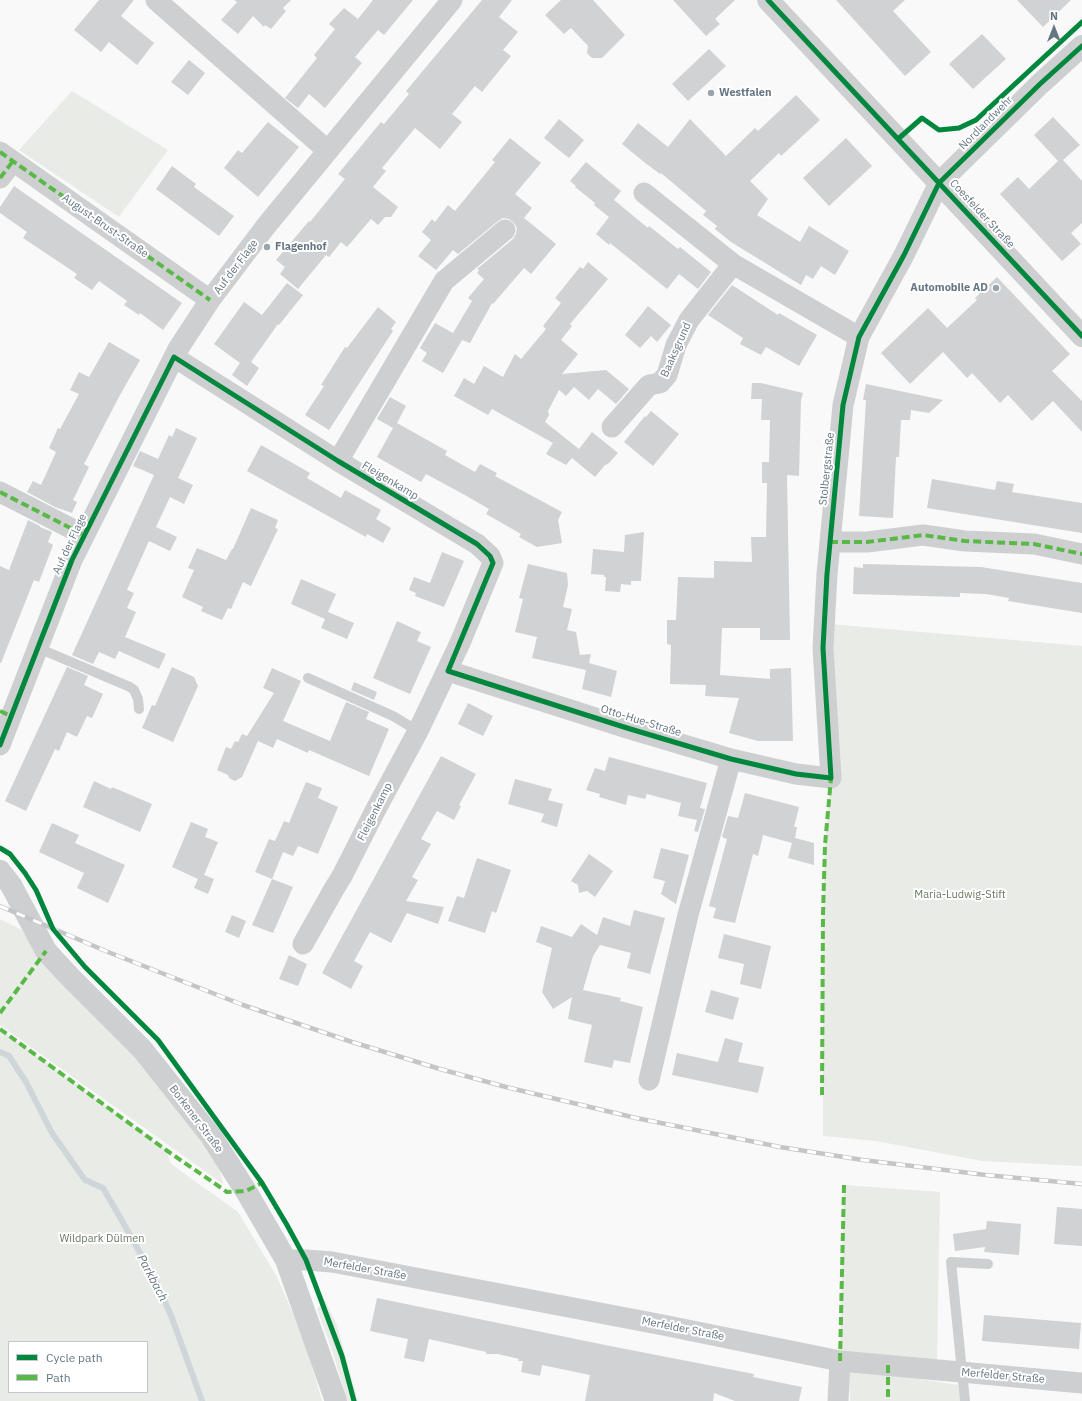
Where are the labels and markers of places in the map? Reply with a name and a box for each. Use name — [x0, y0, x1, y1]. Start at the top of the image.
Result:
place label: Westfalen — [719, 86, 772, 100]
marker: Westfalen — [706, 88, 716, 98]
place label: Flagenhof — [275, 240, 326, 254]
marker: Flagenhof — [262, 242, 272, 252]
place label: Automobile AD — [910, 281, 988, 295]
marker: Automobile AD — [991, 283, 1001, 293]

